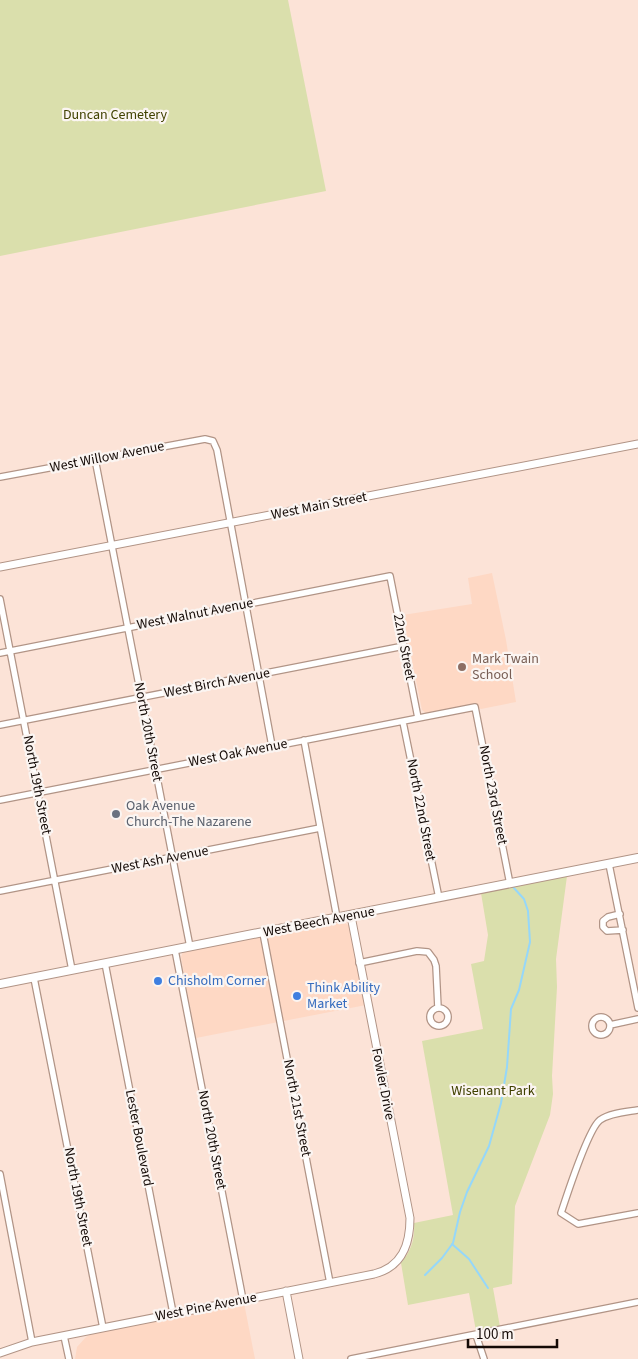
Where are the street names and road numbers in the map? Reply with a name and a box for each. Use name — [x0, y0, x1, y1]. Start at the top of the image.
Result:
street label: West Willow Avenue — [48, 436, 166, 478]
street label: West Main Street — [269, 487, 369, 525]
street label: West Walnut Avenue — [135, 593, 255, 635]
street label: 22nd Street — [388, 612, 420, 682]
street label: West Birch Avenue — [162, 663, 272, 703]
street label: North 20th Street — [129, 681, 167, 784]
street label: North 19th Street — [18, 734, 56, 837]
street label: West Oak Avenue — [187, 734, 289, 772]
street label: North 23rd Street — [474, 744, 512, 847]
street label: North 22nd Street — [401, 757, 441, 863]
street label: West Ash Avenue — [110, 841, 210, 879]
street label: West Beech Avenue — [262, 901, 376, 943]
street label: Fowler Drive — [366, 1046, 400, 1122]
street label: North 21st Street — [278, 1058, 316, 1159]
street label: Lester Boulevard — [120, 1088, 158, 1188]
street label: North 20th Street — [193, 1089, 231, 1192]
street label: North 19th Street — [59, 1146, 97, 1249]
street label: West Pine Avenue — [154, 1287, 259, 1327]

